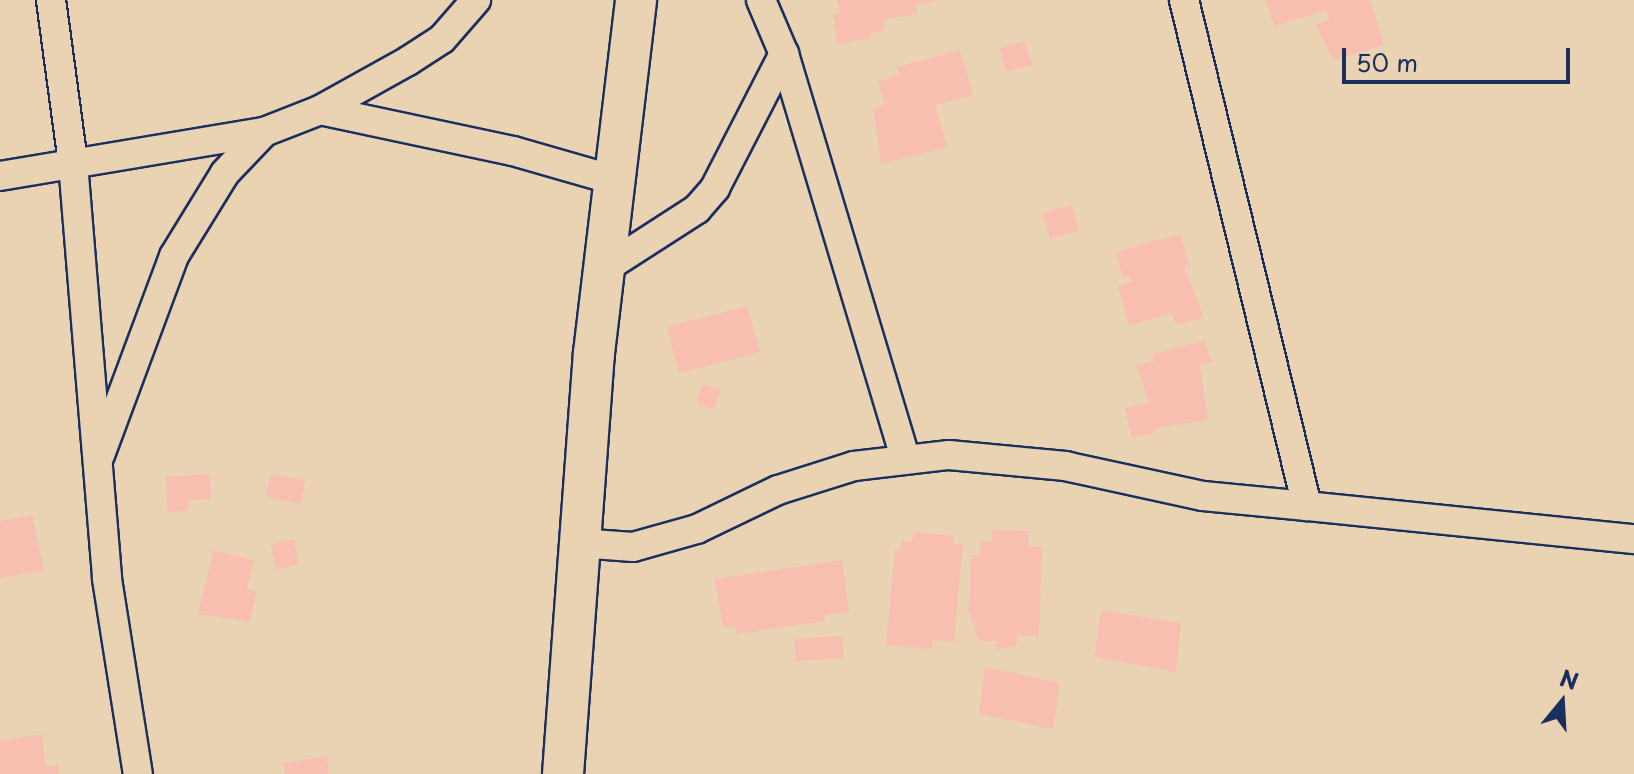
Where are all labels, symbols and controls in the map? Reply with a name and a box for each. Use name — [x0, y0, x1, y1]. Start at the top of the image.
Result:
scale bar — [1346, 32, 1574, 82]
text: 50 m — [1356, 44, 1418, 80]
text: N — [1556, 660, 1583, 697]
north arrow — [1522, 662, 1602, 742]

